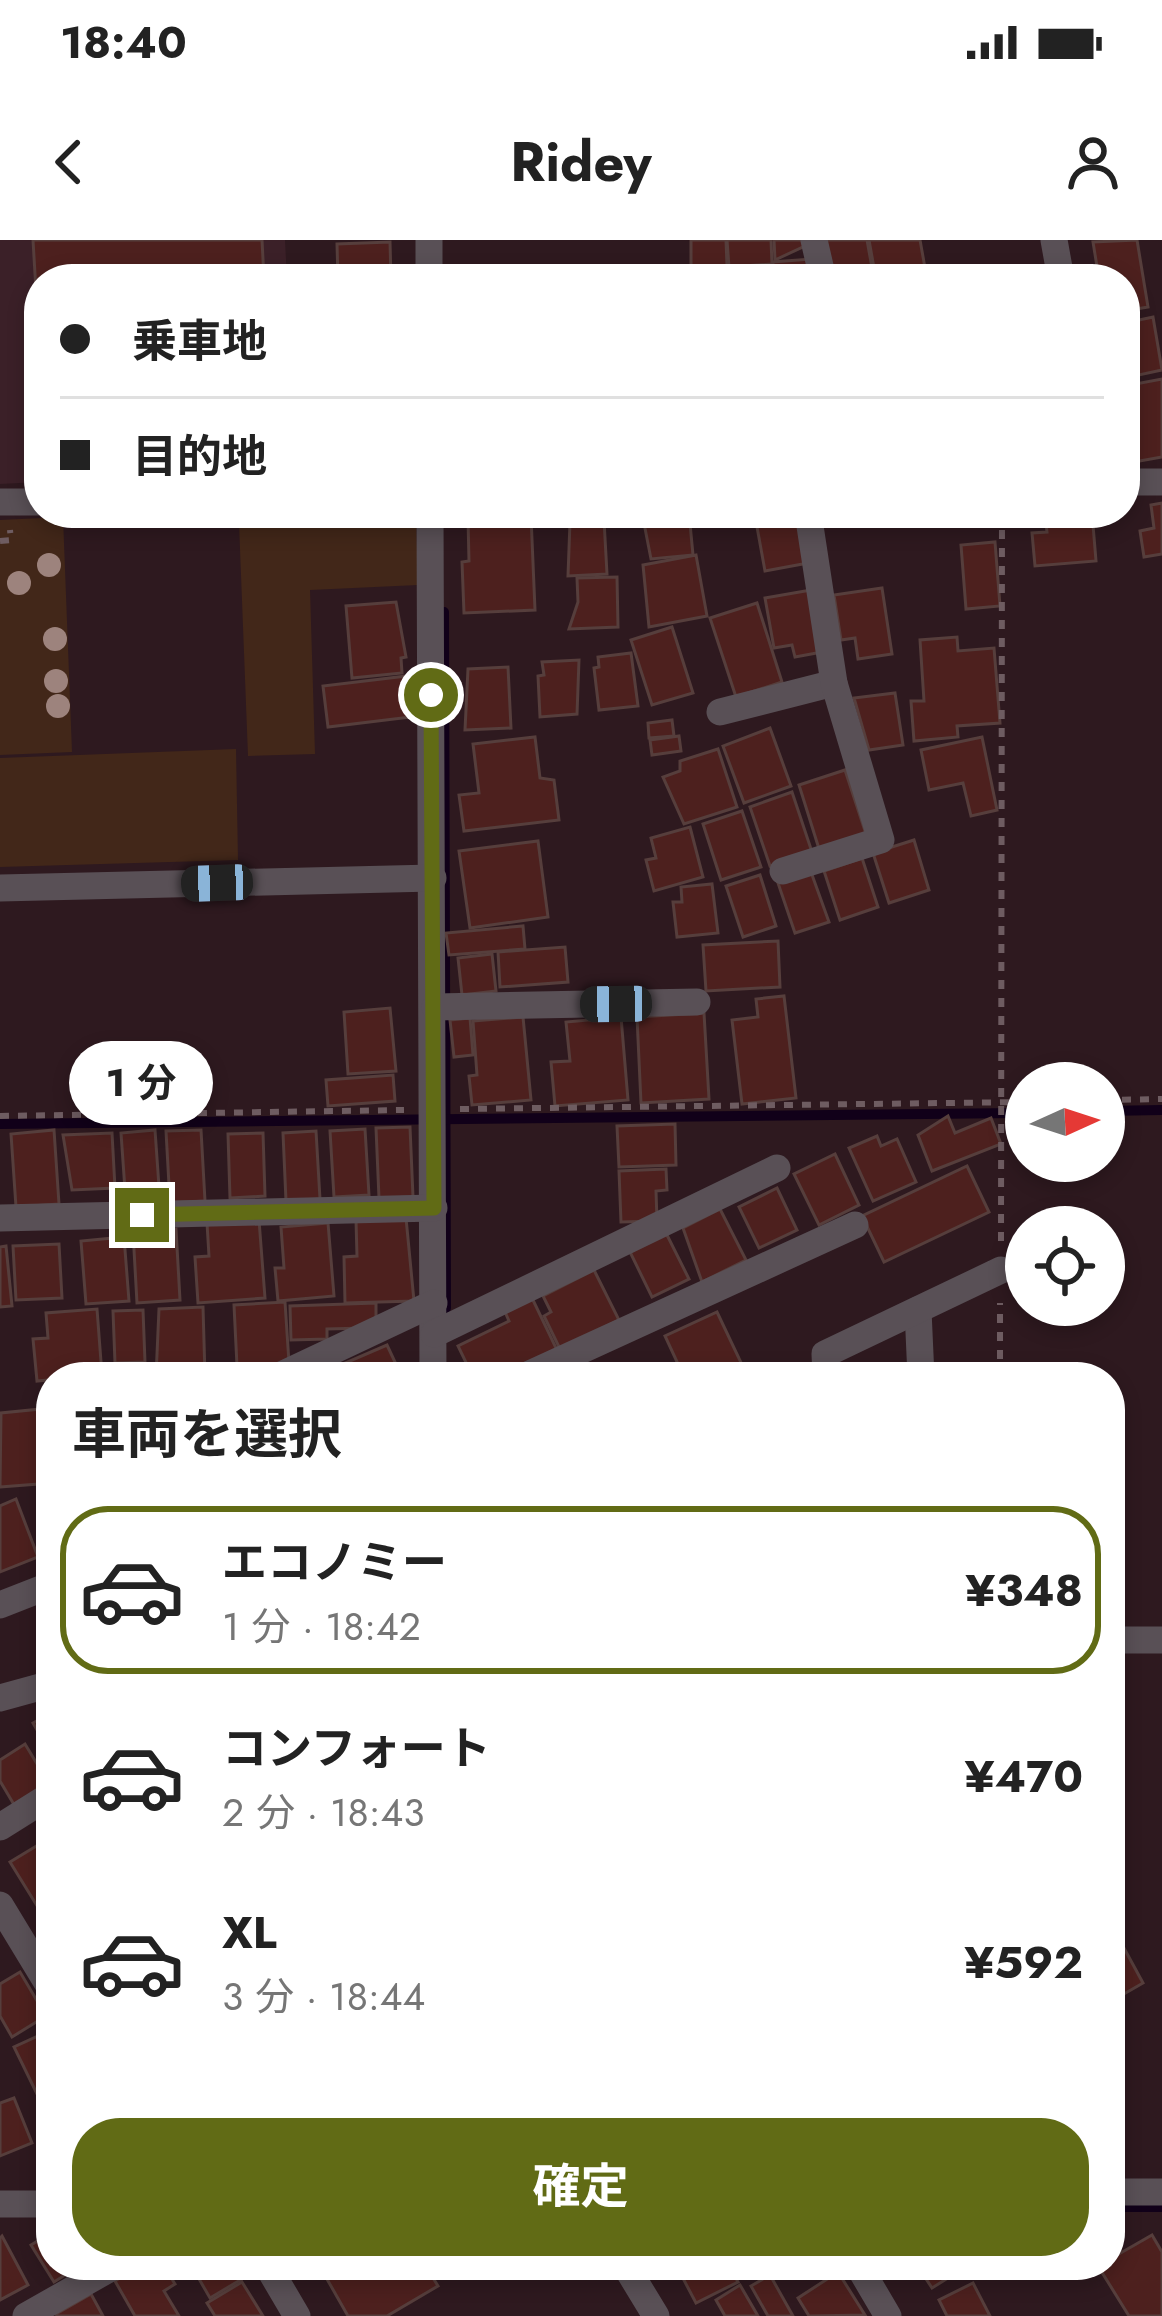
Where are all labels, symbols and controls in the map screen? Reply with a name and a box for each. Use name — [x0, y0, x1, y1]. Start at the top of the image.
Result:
text: 18:40 — [60, 10, 187, 75]
text: Ridey — [510, 123, 652, 201]
icon: back — [36, 129, 102, 195]
icon: person — [1060, 129, 1126, 195]
text: 乗車地 — [132, 309, 267, 374]
text: 目的地 — [132, 424, 267, 489]
route start — [404, 668, 458, 722]
car — [180, 864, 254, 902]
car — [580, 985, 652, 1023]
callout: 1 分 — [70, 1041, 214, 1125]
text: 1 分 — [106, 1054, 176, 1111]
north arrow — [1005, 1062, 1125, 1182]
map controls — [1005, 1062, 1125, 1326]
route end — [115, 1188, 169, 1242]
button: locate — [1005, 1206, 1125, 1326]
text: 車両を選択 — [72, 1395, 342, 1473]
text: エコノミー — [222, 1530, 447, 1595]
icon: car — [78, 1536, 186, 1644]
text: ¥348 — [965, 1558, 1083, 1623]
text: 1 分 · 18:42 — [222, 1598, 421, 1655]
text: コンフォート — [222, 1716, 491, 1781]
icon: car — [78, 1722, 186, 1830]
text: ¥470 — [965, 1744, 1083, 1809]
text: 2 分 · 18:43 — [222, 1784, 425, 1841]
text: XL — [222, 1900, 277, 1965]
icon: car — [78, 1908, 186, 2016]
text: ¥592 — [964, 1930, 1083, 1995]
text: 3 分 · 18:44 — [222, 1968, 425, 2025]
button: 確定 — [72, 2118, 1089, 2256]

